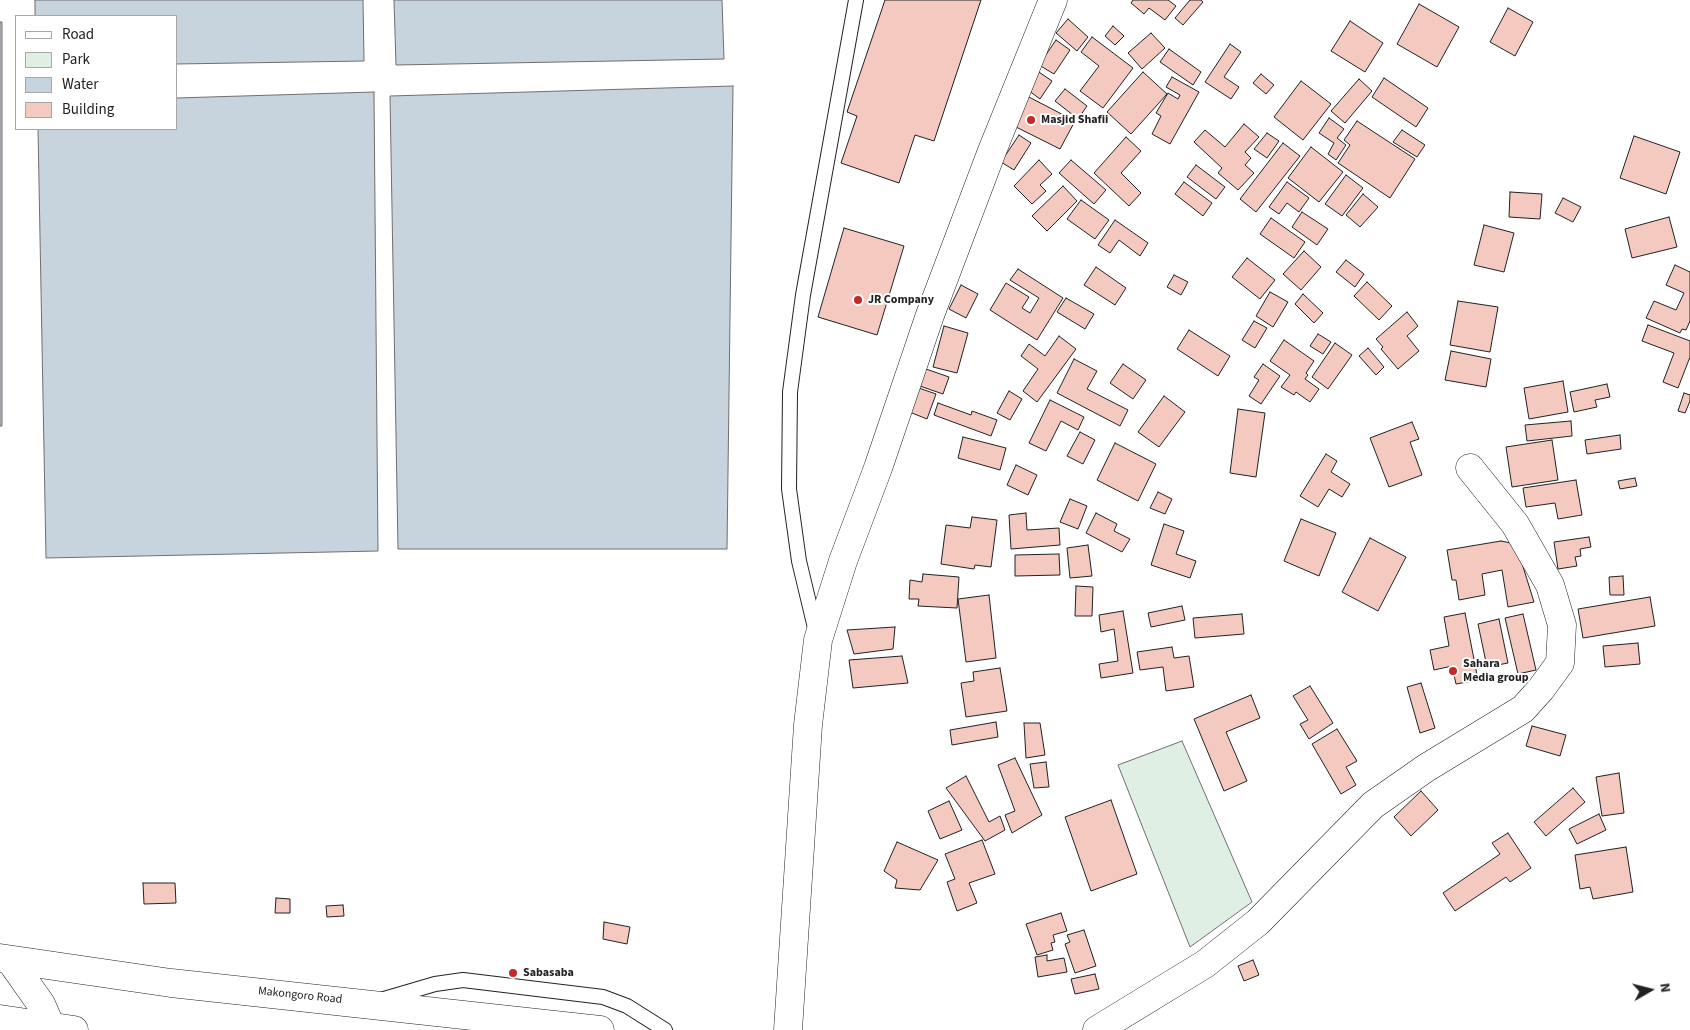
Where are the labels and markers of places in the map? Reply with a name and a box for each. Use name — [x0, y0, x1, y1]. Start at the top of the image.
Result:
place label: Masjid Shafii — [1041, 113, 1108, 127]
marker: Masjid Shafii — [1025, 114, 1037, 126]
place label: JR Company — [868, 293, 934, 307]
marker: JR Company — [852, 294, 864, 306]
place label: Sahara Media group — [1463, 657, 1529, 685]
marker: Sahara Media group — [1447, 665, 1459, 677]
place label: Sabasaba — [523, 966, 574, 980]
marker: Sabasaba — [507, 967, 519, 979]

